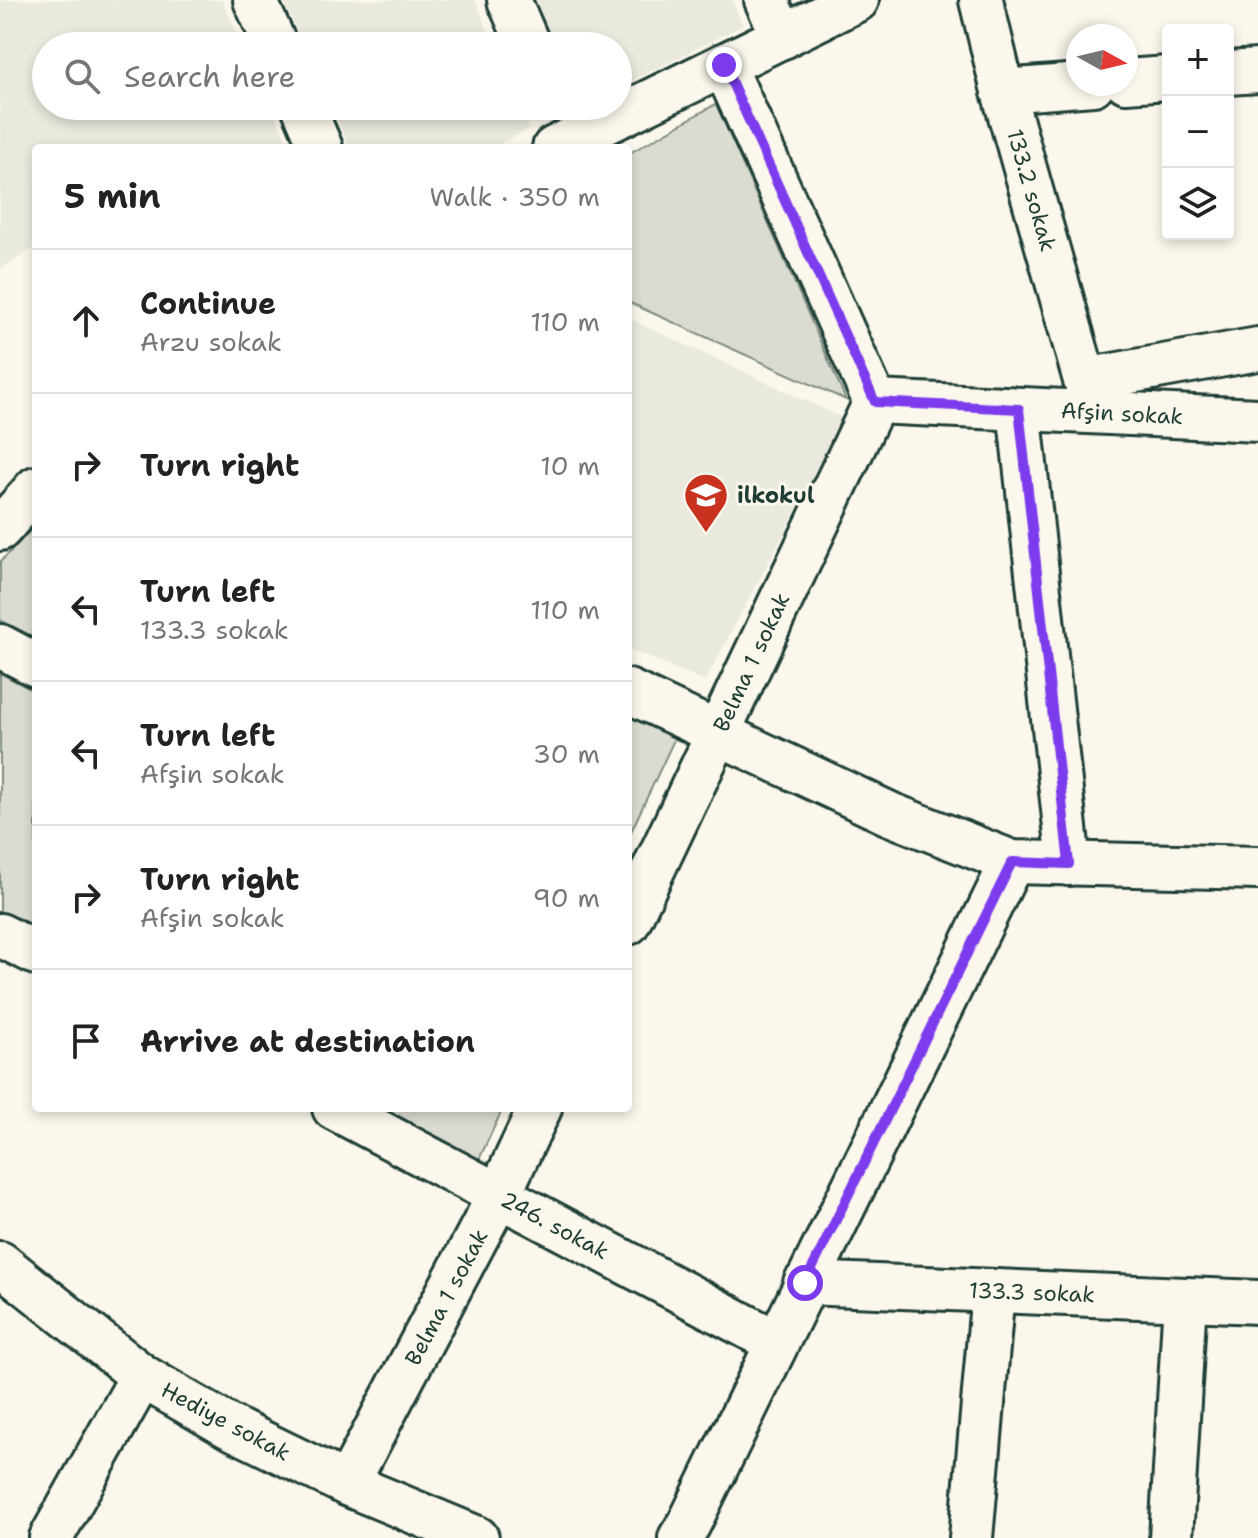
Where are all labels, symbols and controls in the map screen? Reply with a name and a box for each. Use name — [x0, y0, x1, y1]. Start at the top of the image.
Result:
north arrow — [1066, 24, 1138, 96]
map controls — [1162, 24, 1234, 240]
button: + — [1162, 24, 1234, 96]
search box — [32, 32, 632, 120]
route end — [706, 47, 742, 83]
icon: search — [60, 54, 104, 98]
text: Search here — [124, 56, 295, 97]
button: − — [1162, 96, 1234, 168]
street label: 133.2 sokak — [1000, 126, 1063, 255]
button: layers — [1162, 168, 1234, 240]
text: 5 min — [64, 173, 161, 219]
text: Walk · 350 m — [430, 179, 600, 214]
text: Continue — [140, 283, 276, 324]
icon: ahead — [64, 299, 108, 343]
text: 110 m — [530, 304, 600, 339]
text: Arzu sokak — [140, 324, 282, 359]
street label: Afşin sokak — [1060, 396, 1184, 431]
icon: right — [64, 443, 108, 487]
text: Turn right — [140, 445, 299, 486]
text: 10 m — [540, 448, 600, 483]
school or university icon: ilkokul — [682, 471, 730, 534]
place label: ilkokul — [737, 481, 815, 510]
text: Turn left — [140, 571, 275, 612]
icon: left — [64, 587, 108, 631]
street label: Belma 1 sokak — [707, 588, 796, 737]
text: 110 m — [530, 592, 600, 627]
text: 133.3 sokak — [140, 612, 289, 647]
text: Turn left — [140, 715, 275, 756]
icon: left — [64, 731, 108, 775]
text: 30 m — [533, 736, 600, 771]
text: Afşin sokak — [140, 756, 285, 791]
text: Turn right — [140, 859, 299, 900]
icon: right — [64, 875, 108, 919]
text: 90 m — [533, 880, 600, 915]
text: Afşin sokak — [140, 900, 285, 935]
icon: arrive — [64, 1019, 108, 1063]
text: Arrive at destination — [140, 1021, 475, 1062]
street label: 246. sokak — [496, 1185, 614, 1266]
street label: Belma 1 sokak — [398, 1224, 495, 1370]
route start — [787, 1265, 823, 1301]
street label: 133.3 sokak — [969, 1276, 1095, 1309]
street label: Hediye sokak — [156, 1375, 295, 1468]

